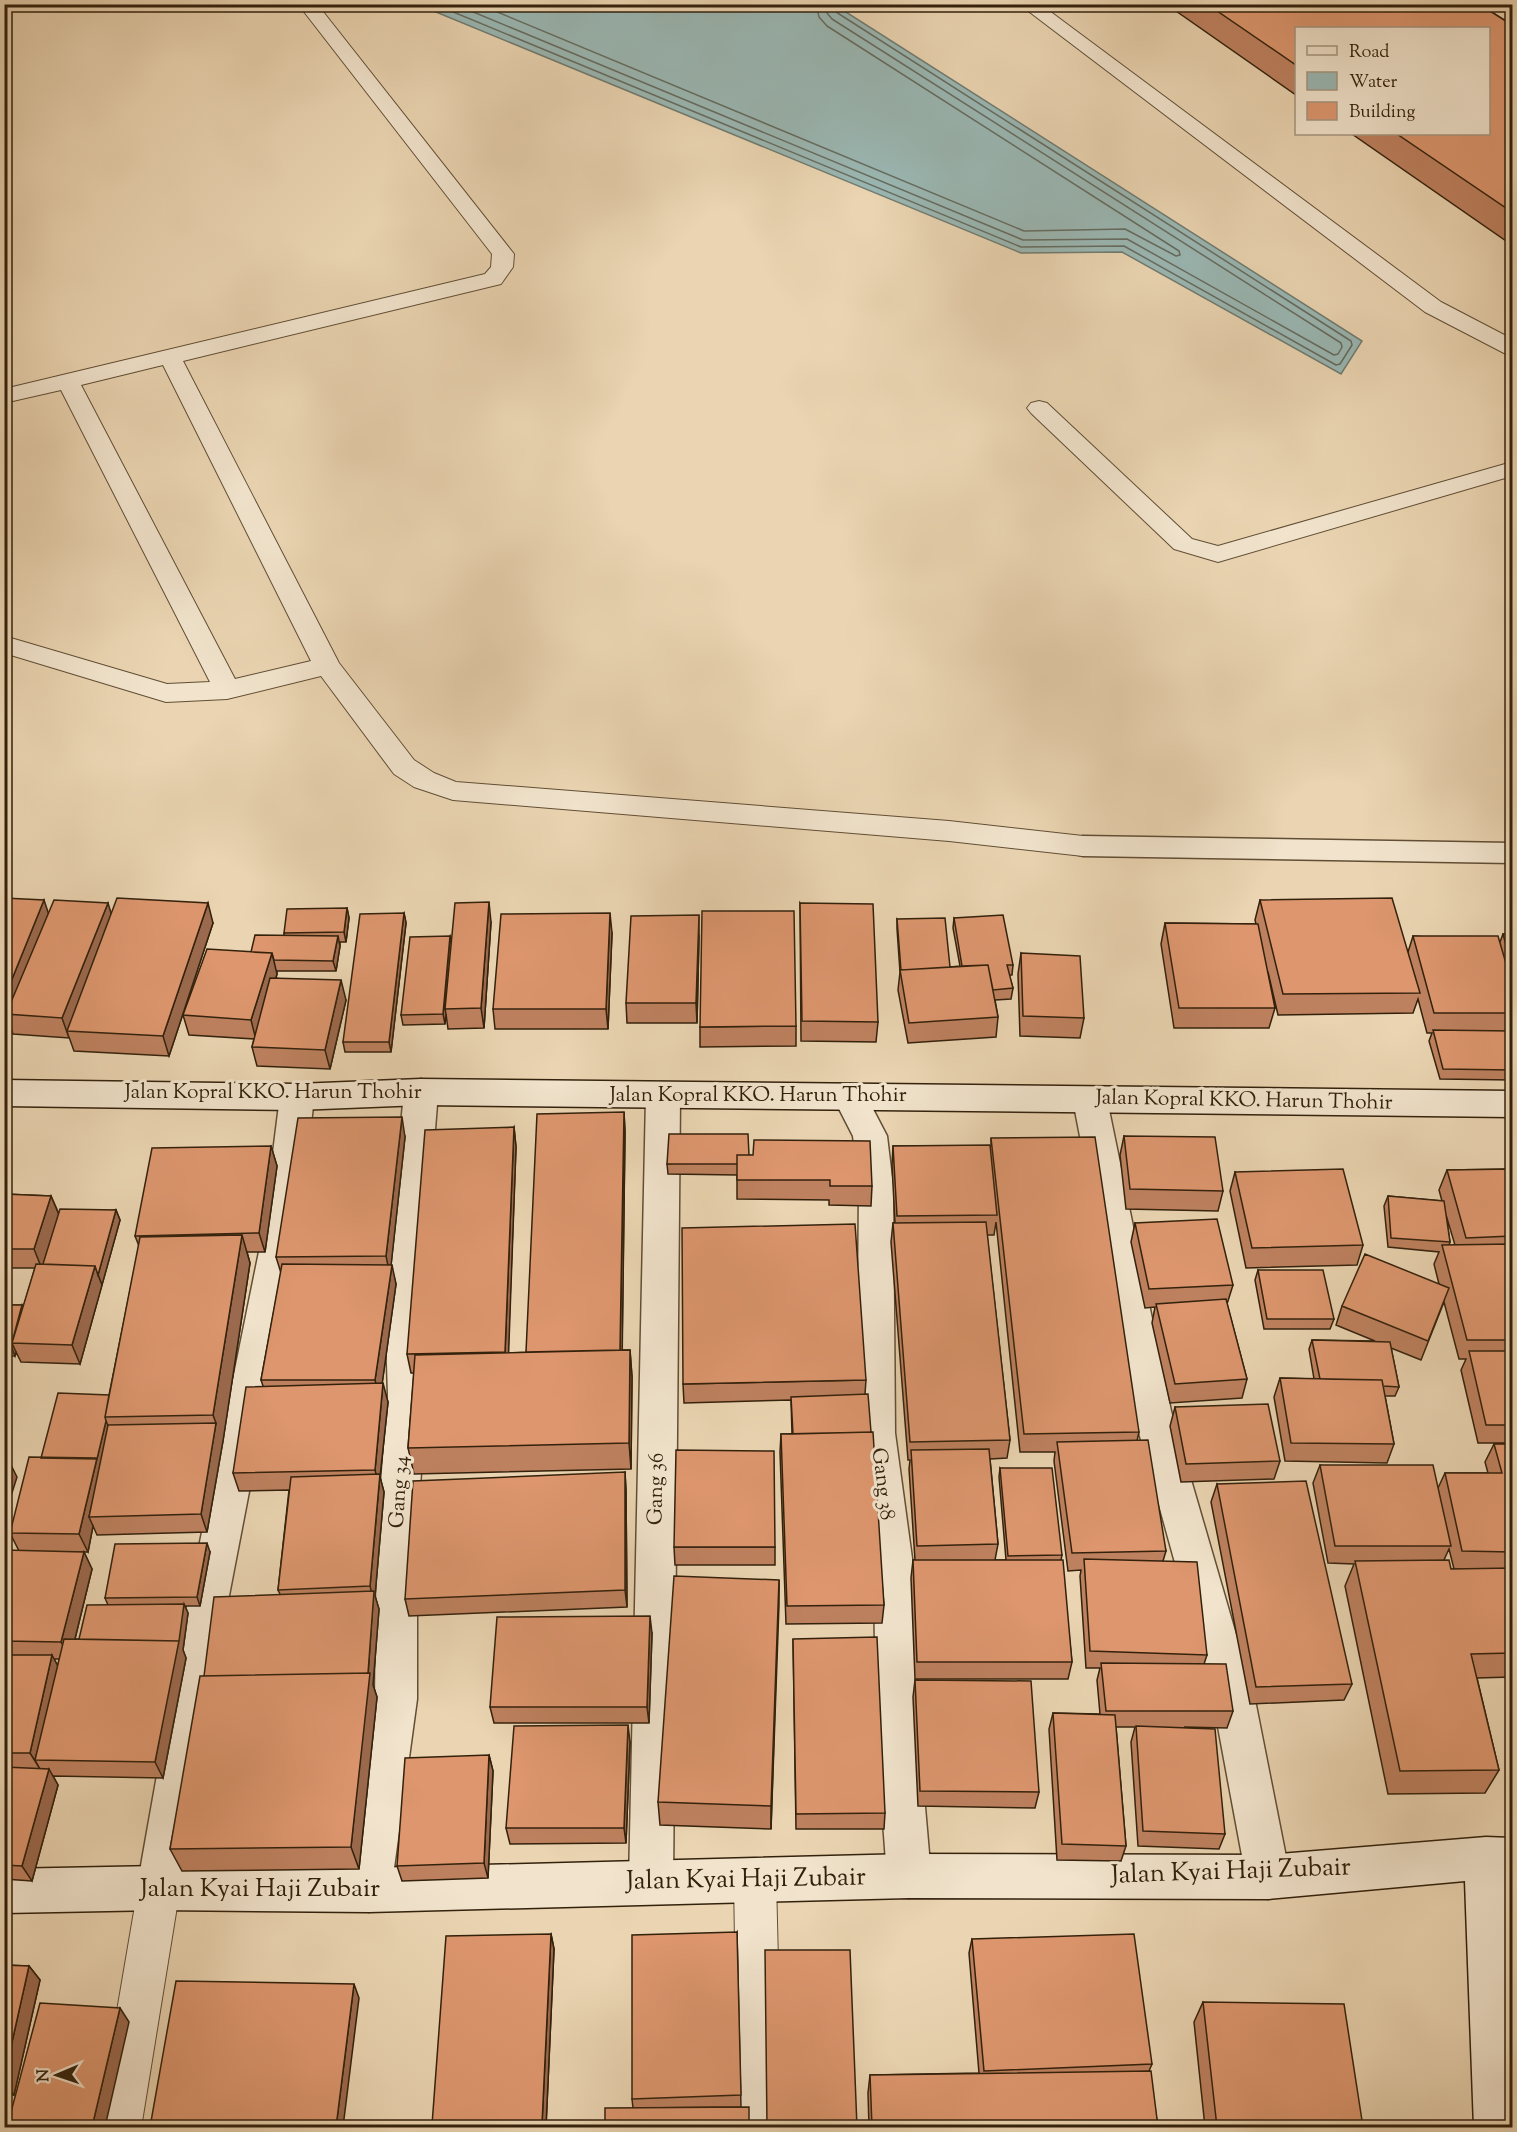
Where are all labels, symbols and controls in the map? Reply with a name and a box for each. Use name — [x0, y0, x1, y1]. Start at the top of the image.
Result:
legend — [1295, 27, 1490, 135]
text: Road — [1349, 40, 1389, 66]
text: Water — [1349, 70, 1398, 96]
text: Building — [1349, 100, 1415, 126]
street label: Jalan Kopral KKO. Harun Thohir — [123, 1078, 422, 1108]
street label: Jalan Kopral KKO. Harun Thohir — [608, 1081, 907, 1111]
street label: Jalan Kopral KKO. Harun Thohir — [1094, 1083, 1393, 1119]
street label: Gang 38 — [863, 1446, 901, 1522]
street label: Gang 36 — [641, 1452, 673, 1526]
street label: Gang 34 — [382, 1455, 418, 1529]
street label: Jalan Kyai Haji Zubair — [1108, 1849, 1352, 1895]
street label: Jalan Kyai Haji Zubair — [624, 1859, 867, 1901]
street label: Jalan Kyai Haji Zubair — [138, 1871, 380, 1908]
north arrow — [27, 2045, 87, 2105]
text: N — [33, 2068, 56, 2082]

